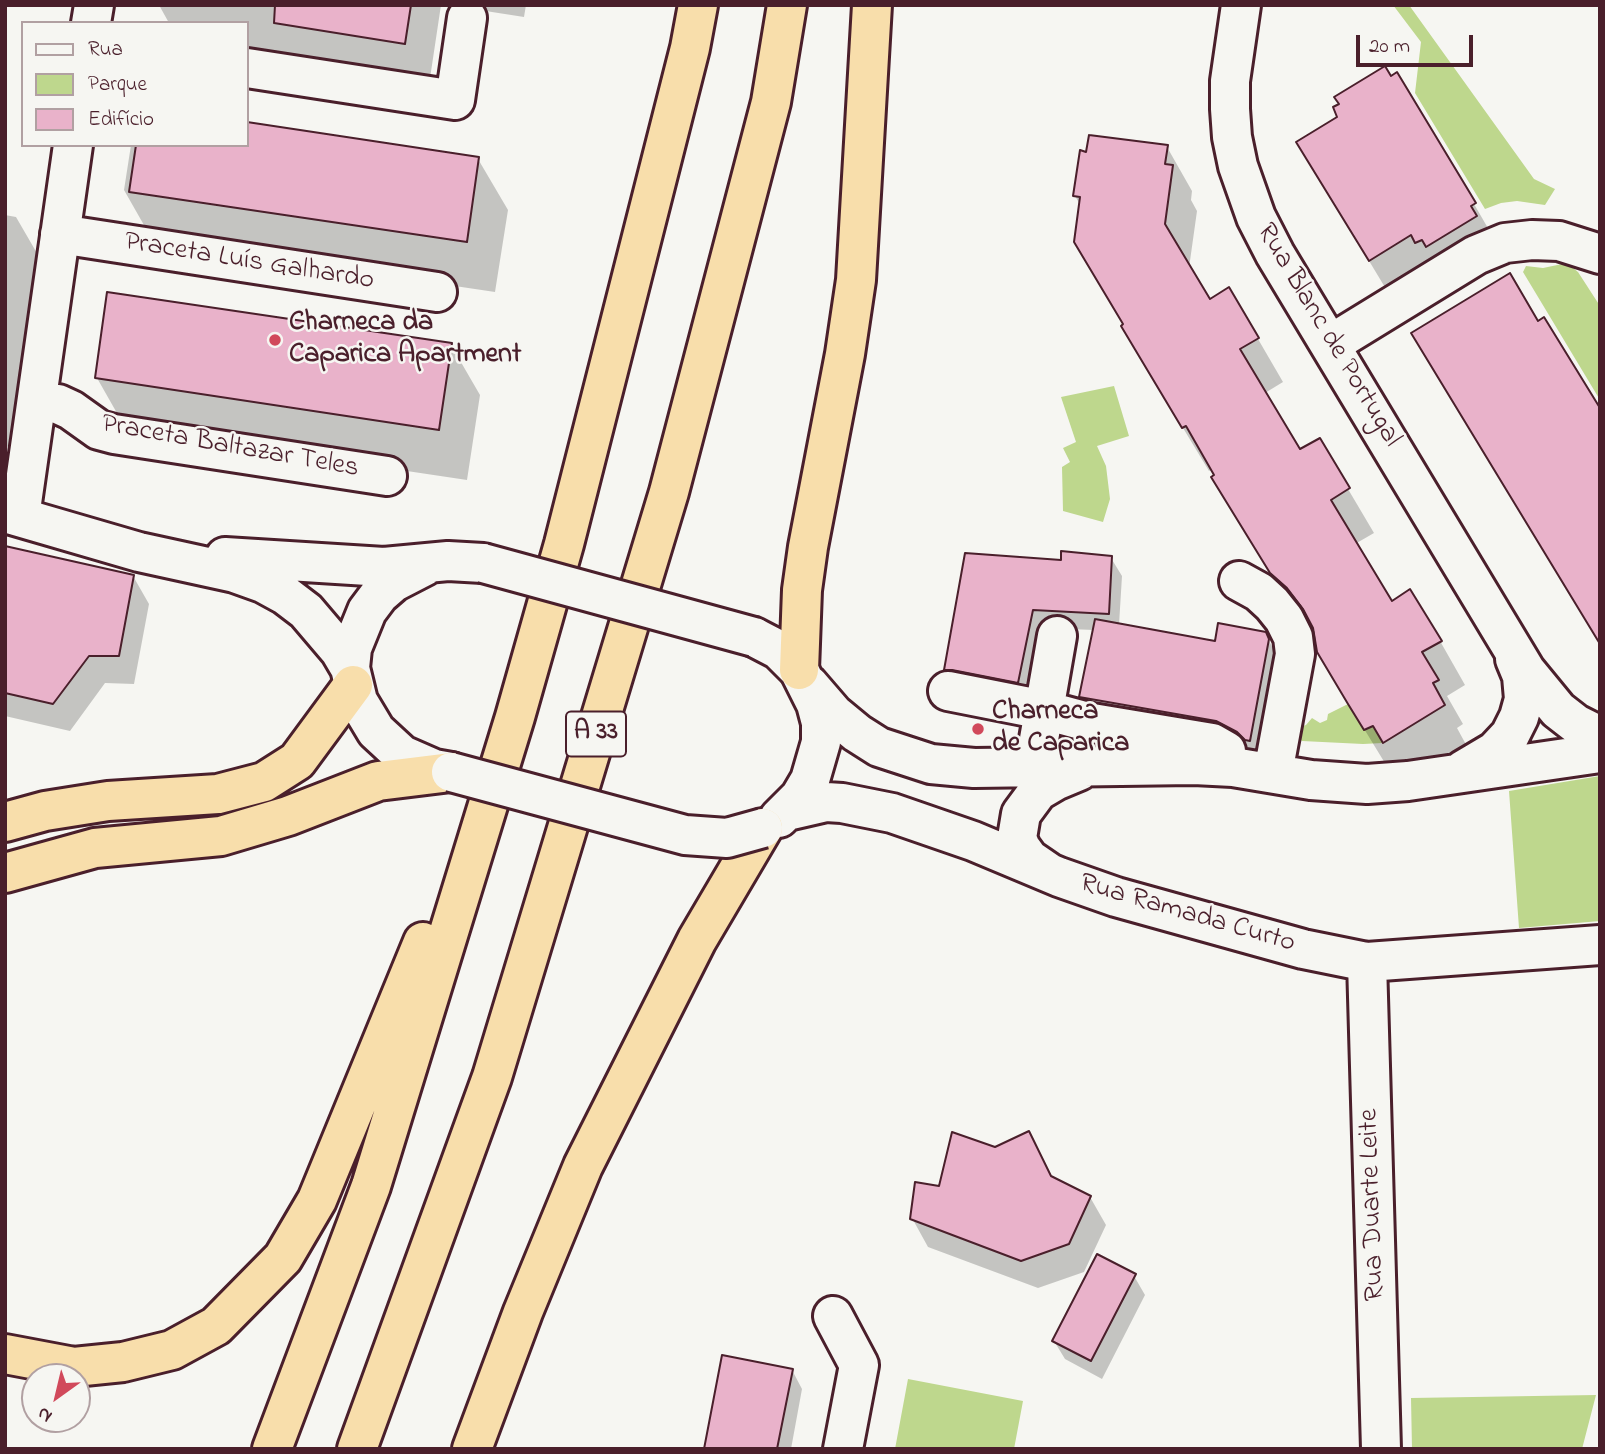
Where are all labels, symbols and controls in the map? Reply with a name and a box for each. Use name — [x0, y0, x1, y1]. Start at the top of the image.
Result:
legend — [21, 21, 248, 147]
scale bar — [1360, 21, 1477, 65]
text: 20 m — [1369, 32, 1410, 62]
text: Rua — [88, 35, 123, 65]
text: Parque — [88, 70, 147, 100]
text: Edifício — [88, 105, 154, 135]
street label: Rua Blanc de Portugal — [1247, 218, 1407, 454]
street label: Praceta Luís Galhardo — [122, 227, 376, 299]
place label: Charneca da Caparica Apartment — [289, 307, 521, 373]
marker: Charneca da Caparica Apartment — [267, 332, 283, 348]
street label: Praceta Baltazar Teles — [99, 409, 361, 487]
place label: Charneca de Caparica — [992, 696, 1129, 762]
road number: A 33 — [566, 712, 626, 756]
marker: Charneca de Caparica — [970, 721, 986, 737]
street label: Rua Ramada Curto — [1075, 868, 1299, 962]
street label: Rua Duarte Leite — [1354, 1108, 1394, 1302]
north arrow — [21, 1363, 91, 1433]
text: N — [32, 1399, 58, 1429]

